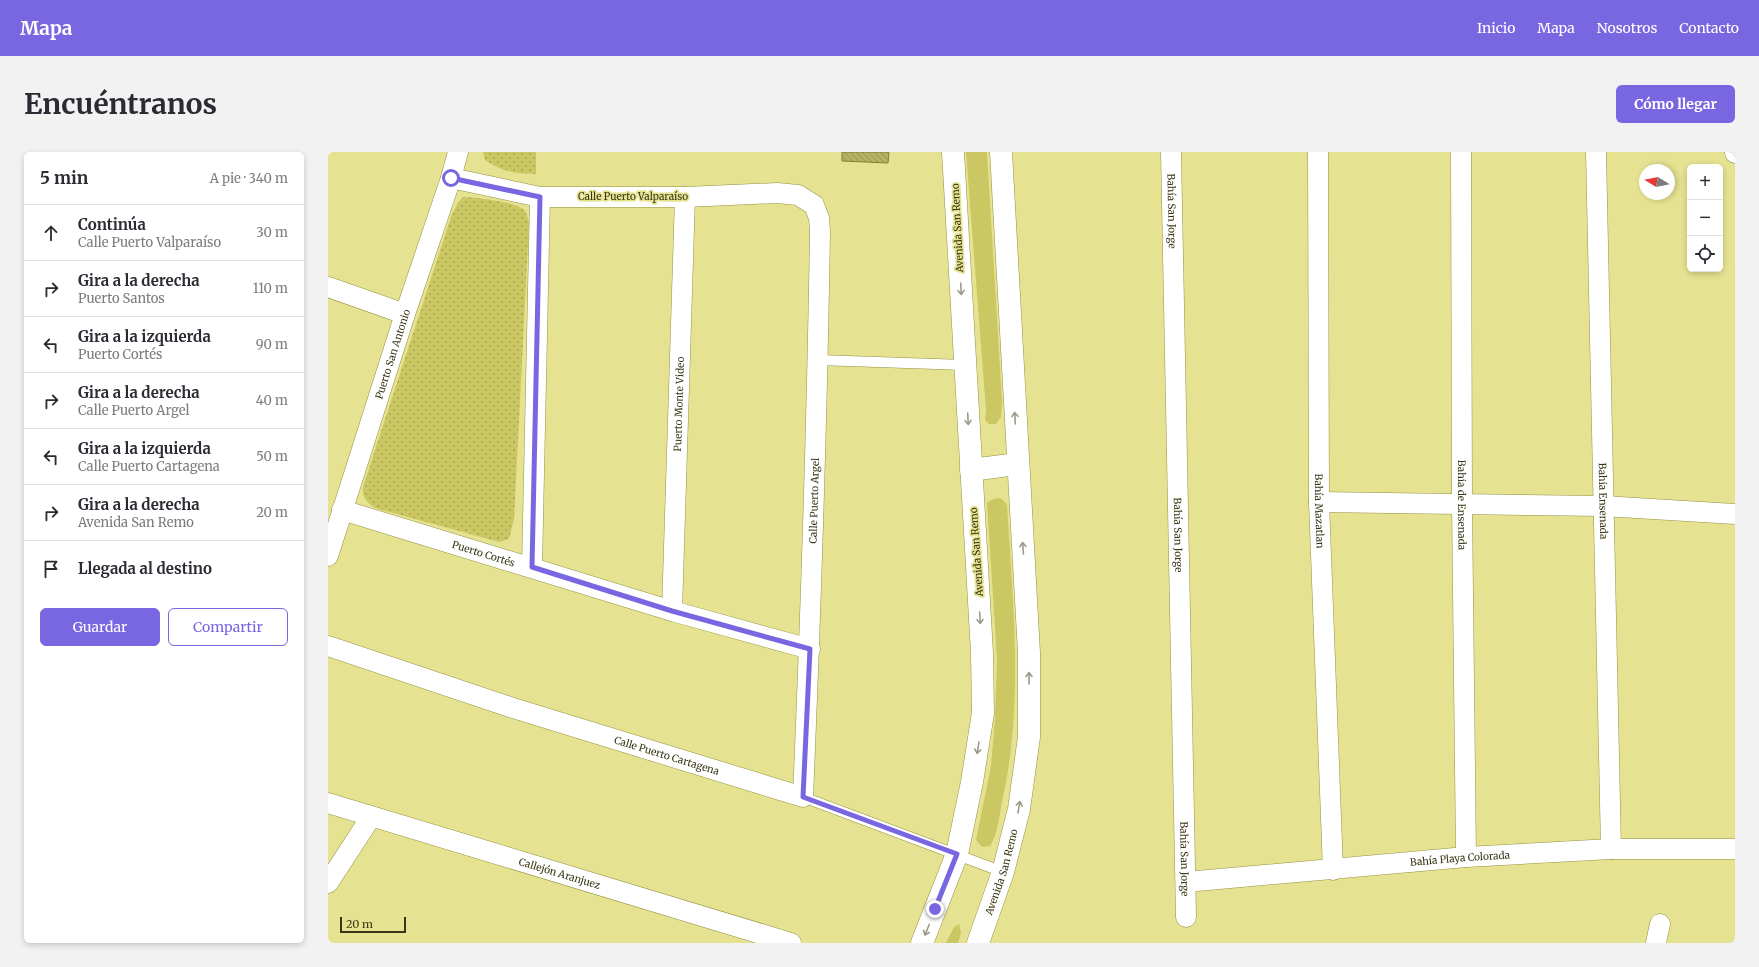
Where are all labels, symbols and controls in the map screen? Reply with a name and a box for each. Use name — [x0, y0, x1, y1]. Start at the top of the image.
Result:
text: Mapa — [20, 16, 72, 40]
text: Inicio — [1477, 19, 1515, 37]
text: Mapa — [1537, 19, 1575, 37]
text: Nosotros — [1597, 19, 1657, 37]
text: Contacto — [1679, 19, 1739, 37]
button: Cómo llegar — [1616, 85, 1735, 123]
text: Encuéntranos — [24, 86, 217, 122]
north arrow — [1639, 164, 1675, 200]
map controls — [1687, 164, 1723, 272]
button: + — [1687, 164, 1723, 200]
text: 5 min — [40, 167, 88, 189]
route start — [442, 169, 460, 187]
text: A pie · 340 m — [210, 170, 288, 187]
street label: Bahía San Jorge — [1164, 173, 1179, 249]
street label: Avenida San Remo — [949, 183, 966, 274]
street label: Calle Puerto Valparaíso — [578, 190, 688, 203]
button: − — [1687, 200, 1723, 236]
text: Continúa — [78, 215, 146, 234]
icon: ahead — [40, 222, 62, 244]
text: 30 m — [256, 224, 288, 241]
text: Calle Puerto Valparaíso — [78, 234, 221, 251]
button: locate — [1687, 236, 1723, 272]
text: Gira a la derecha — [78, 271, 200, 290]
icon: right — [40, 278, 62, 300]
text: 110 m — [253, 280, 288, 297]
one-way arrow — [957, 282, 964, 295]
text: Puerto Santos — [78, 290, 165, 307]
street label: Puerto San Antonio — [372, 307, 413, 401]
text: Gira a la izquierda — [78, 327, 211, 346]
icon: left — [40, 334, 62, 356]
text: 90 m — [256, 336, 288, 353]
text: Puerto Cortés — [78, 346, 162, 363]
street label: Puerto Monte Video — [671, 356, 687, 452]
text: Gira a la derecha — [78, 383, 200, 402]
icon: right — [40, 390, 62, 412]
text: 40 m — [256, 392, 288, 409]
text: Calle Puerto Argel — [78, 402, 190, 419]
one-way arrow — [965, 412, 972, 425]
one-way arrow — [1012, 412, 1019, 425]
text: Gira a la izquierda — [78, 439, 211, 458]
icon: left — [40, 446, 62, 468]
text: 50 m — [256, 448, 288, 465]
text: Calle Puerto Cartagena — [78, 458, 220, 475]
street label: Calle Puerto Argel — [806, 458, 822, 544]
street label: Bahia de Ensenada — [1455, 460, 1469, 551]
street label: Bahia Ensenada — [1596, 462, 1610, 540]
street label: Bahía Mazatlan — [1312, 473, 1327, 549]
text: Gira a la derecha — [78, 495, 200, 514]
street label: Bahía San Jorge — [1171, 497, 1185, 573]
icon: right — [40, 502, 62, 524]
text: 20 m — [256, 504, 288, 521]
street label: Avenida San Remo — [967, 507, 986, 598]
text: Avenida San Remo — [78, 514, 194, 531]
street label: Puerto Cortés — [450, 538, 516, 570]
one-way arrow — [1019, 542, 1026, 555]
icon: arrive — [40, 558, 62, 580]
text: Llegada al destino — [78, 559, 212, 578]
button: Guardar — [40, 608, 160, 646]
button: Compartir — [168, 608, 288, 646]
one-way arrow — [977, 611, 984, 624]
one-way arrow — [1025, 672, 1033, 685]
street label: Calle Puerto Cartagena — [613, 733, 721, 778]
one-way arrow — [974, 741, 982, 754]
one-way arrow — [1015, 801, 1023, 814]
street label: Bahía San Jorge — [1177, 821, 1192, 897]
street label: Avenida San Remo — [982, 827, 1021, 918]
street label: Bahía Playa Colorada — [1409, 849, 1511, 869]
street label: Callejón Aranjuez — [517, 855, 602, 892]
route end — [926, 900, 944, 918]
scale bar — [340, 915, 406, 934]
text: 20 m — [346, 917, 373, 931]
one-way arrow — [923, 923, 931, 935]

